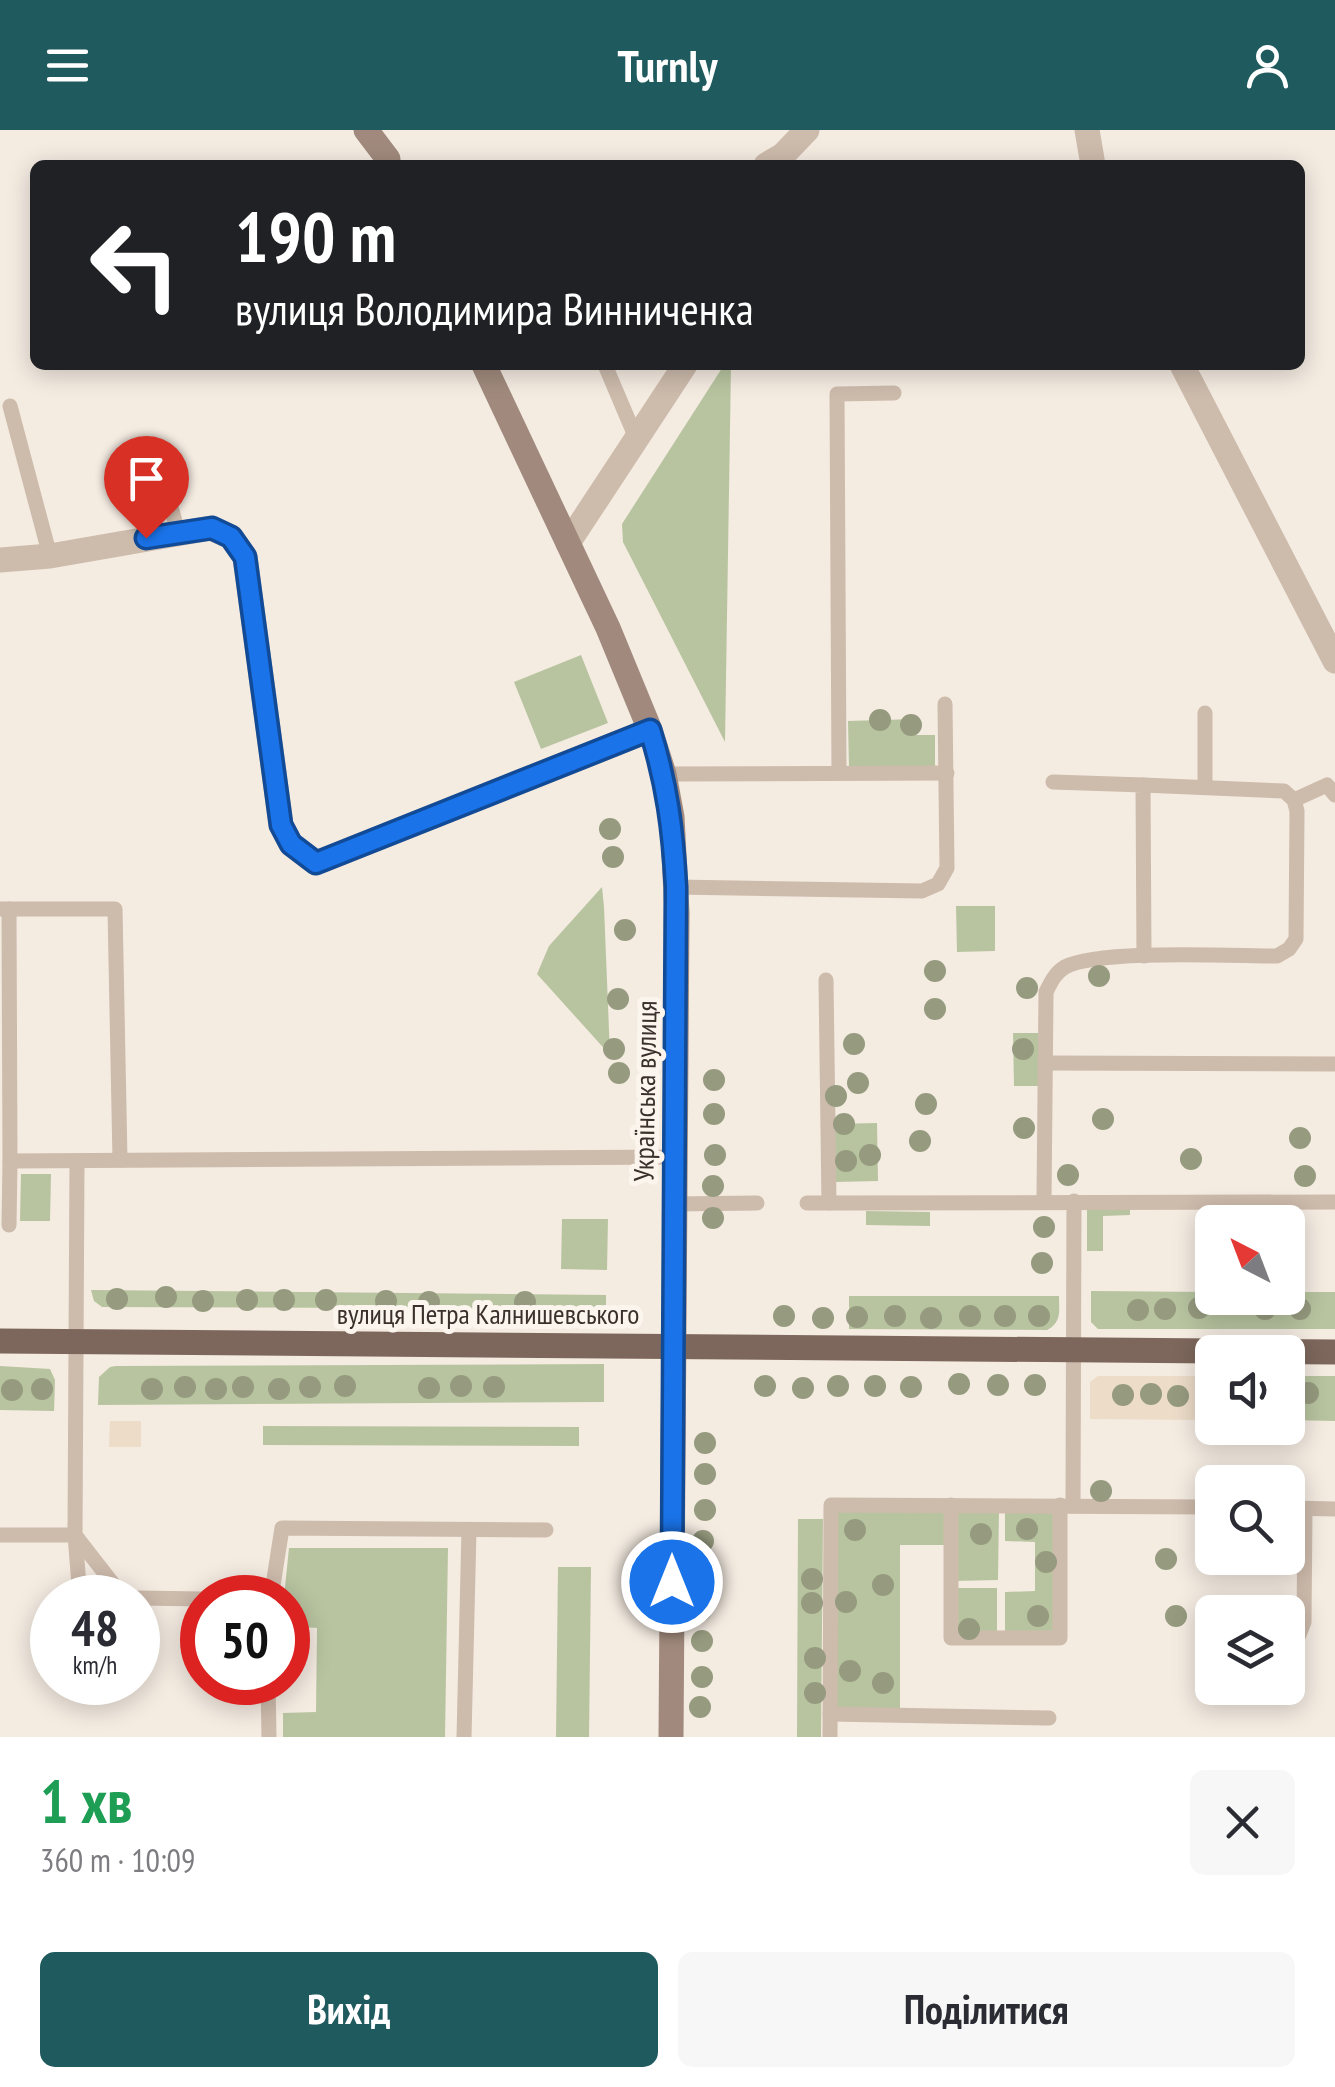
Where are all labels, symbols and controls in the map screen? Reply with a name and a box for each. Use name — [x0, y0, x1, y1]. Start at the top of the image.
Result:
text: Turnly — [618, 36, 717, 94]
icon: menu — [40, 38, 95, 93]
icon: person — [1240, 38, 1295, 93]
text: 190 m — [235, 191, 396, 281]
icon: left — [70, 200, 200, 330]
text: вулиця Володимира Винниченка — [235, 279, 754, 337]
pin — [104, 436, 189, 539]
icon: arrive — [119, 451, 174, 506]
street label: Українська вулиця — [624, 1000, 665, 1182]
north arrow — [1195, 1205, 1305, 1315]
map controls — [1195, 1205, 1305, 1705]
street label: вулиця Петра Калнишевського — [337, 1295, 639, 1332]
button: sound — [1195, 1335, 1305, 1445]
button: search — [1195, 1465, 1305, 1575]
position arrow — [620, 1530, 724, 1634]
speed limit sign: 50 — [180, 1575, 310, 1705]
text: 48 — [71, 1595, 119, 1660]
button: layers — [1195, 1595, 1305, 1705]
text: km/h — [73, 1649, 117, 1681]
text: 1 хв — [40, 1762, 132, 1840]
button: close — [1190, 1770, 1295, 1875]
text: 360 m · 10:09 — [40, 1839, 195, 1881]
button: Вихід — [40, 1952, 658, 2067]
button: Поділитися — [678, 1952, 1295, 2067]

